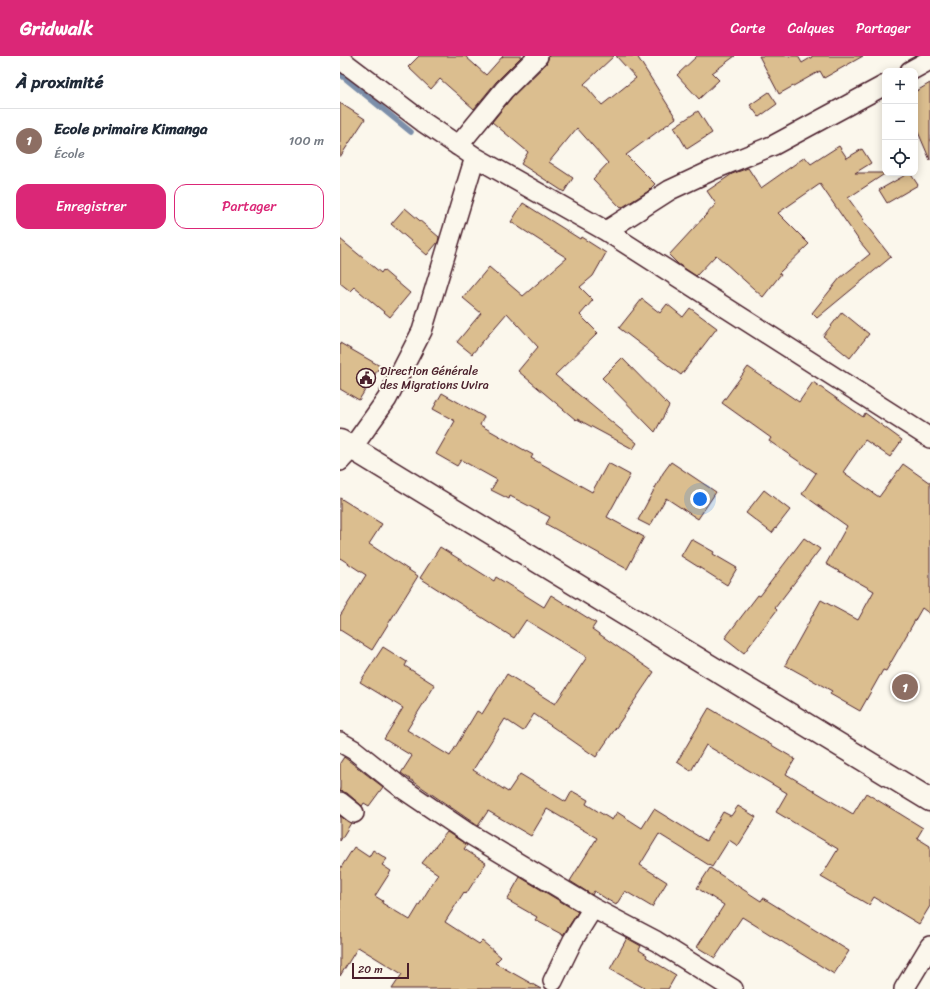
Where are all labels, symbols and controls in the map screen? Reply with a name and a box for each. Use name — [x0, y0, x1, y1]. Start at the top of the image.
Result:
text: Gridwalk — [20, 12, 93, 45]
text: Carte — [731, 16, 765, 41]
text: Calques — [787, 16, 834, 41]
text: Partager — [856, 16, 910, 41]
text: À proximité — [16, 67, 103, 97]
map controls — [882, 68, 918, 176]
button: + — [882, 68, 918, 104]
button: − — [882, 104, 918, 140]
text: Ecole primaire Kimanga — [54, 116, 208, 142]
text: 1 — [26, 129, 32, 152]
text: 100 m — [289, 129, 324, 152]
button: locate — [882, 140, 918, 176]
text: École — [54, 142, 85, 165]
button: Enregistrer — [16, 184, 166, 229]
button: Partager — [174, 184, 324, 229]
place label: Direction Générale des Migrations Uvira — [380, 360, 489, 396]
public building icon: Direction Générale des Migrations Uvira — [355, 367, 377, 389]
your location — [690, 489, 710, 509]
pin: 1 — [892, 672, 918, 702]
text: 20 m — [358, 960, 383, 979]
scale bar — [352, 961, 409, 980]

